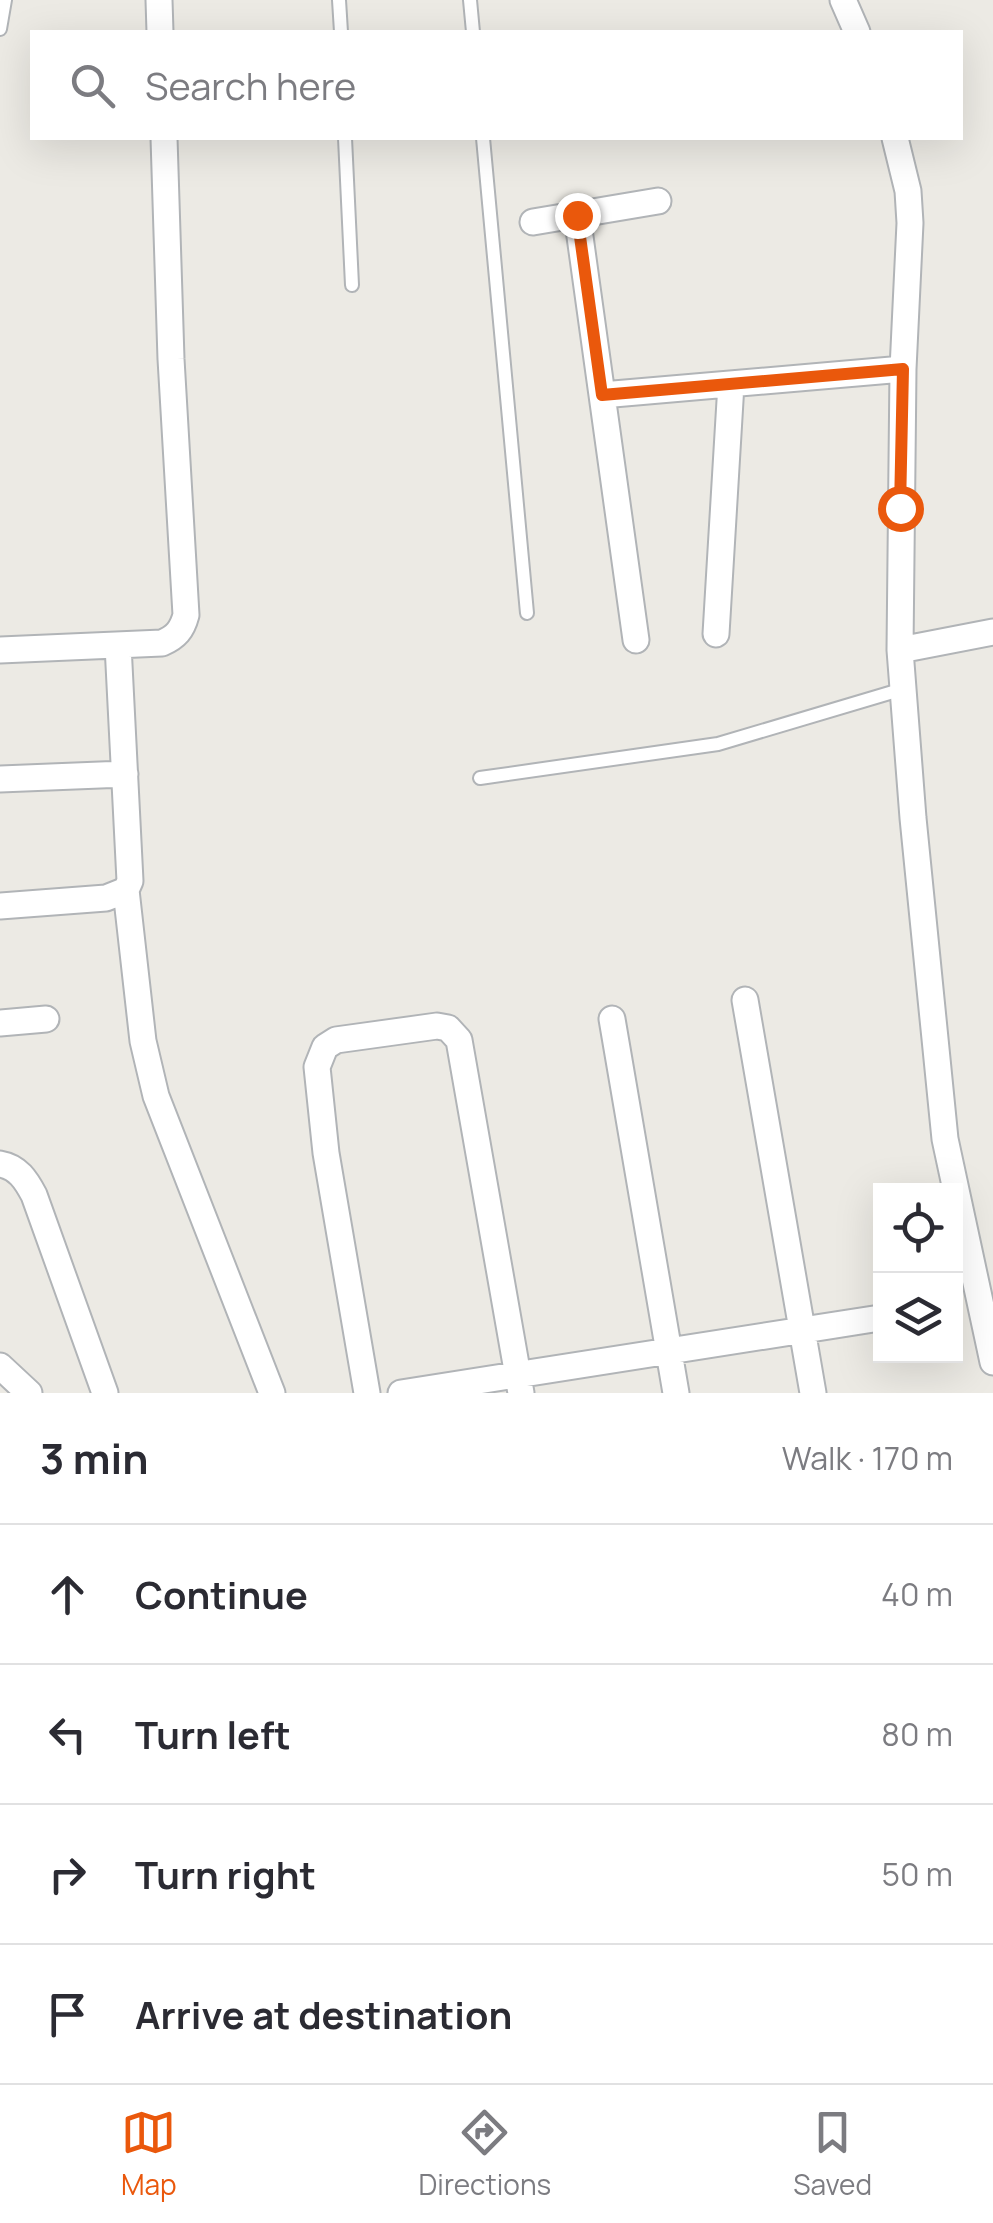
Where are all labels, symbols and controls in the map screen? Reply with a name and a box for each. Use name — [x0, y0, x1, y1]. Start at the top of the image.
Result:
search box — [30, 30, 963, 140]
icon: search — [65, 58, 120, 113]
text: Search here — [145, 59, 356, 111]
route end — [555, 193, 601, 239]
route start — [878, 486, 924, 532]
map controls — [873, 1183, 963, 1363]
button: locate — [873, 1183, 963, 1273]
button: layers — [873, 1273, 963, 1363]
text: 3 min — [40, 1429, 149, 1487]
text: Walk · 170 m — [782, 1436, 953, 1480]
icon: ahead — [40, 1567, 95, 1622]
text: Continue — [135, 1568, 308, 1620]
text: 40 m — [881, 1572, 953, 1616]
icon: left — [40, 1707, 95, 1762]
text: Turn left — [135, 1708, 291, 1760]
text: 80 m — [881, 1712, 953, 1756]
icon: right — [40, 1847, 95, 1902]
text: Turn right — [135, 1848, 316, 1900]
text: 50 m — [881, 1852, 953, 1896]
icon: arrive — [40, 1987, 95, 2042]
text: Arrive at destination — [135, 1988, 512, 2040]
tab: Map — [121, 2105, 177, 2203]
tab: Directions — [419, 2105, 551, 2203]
tab: Saved — [793, 2105, 872, 2203]

